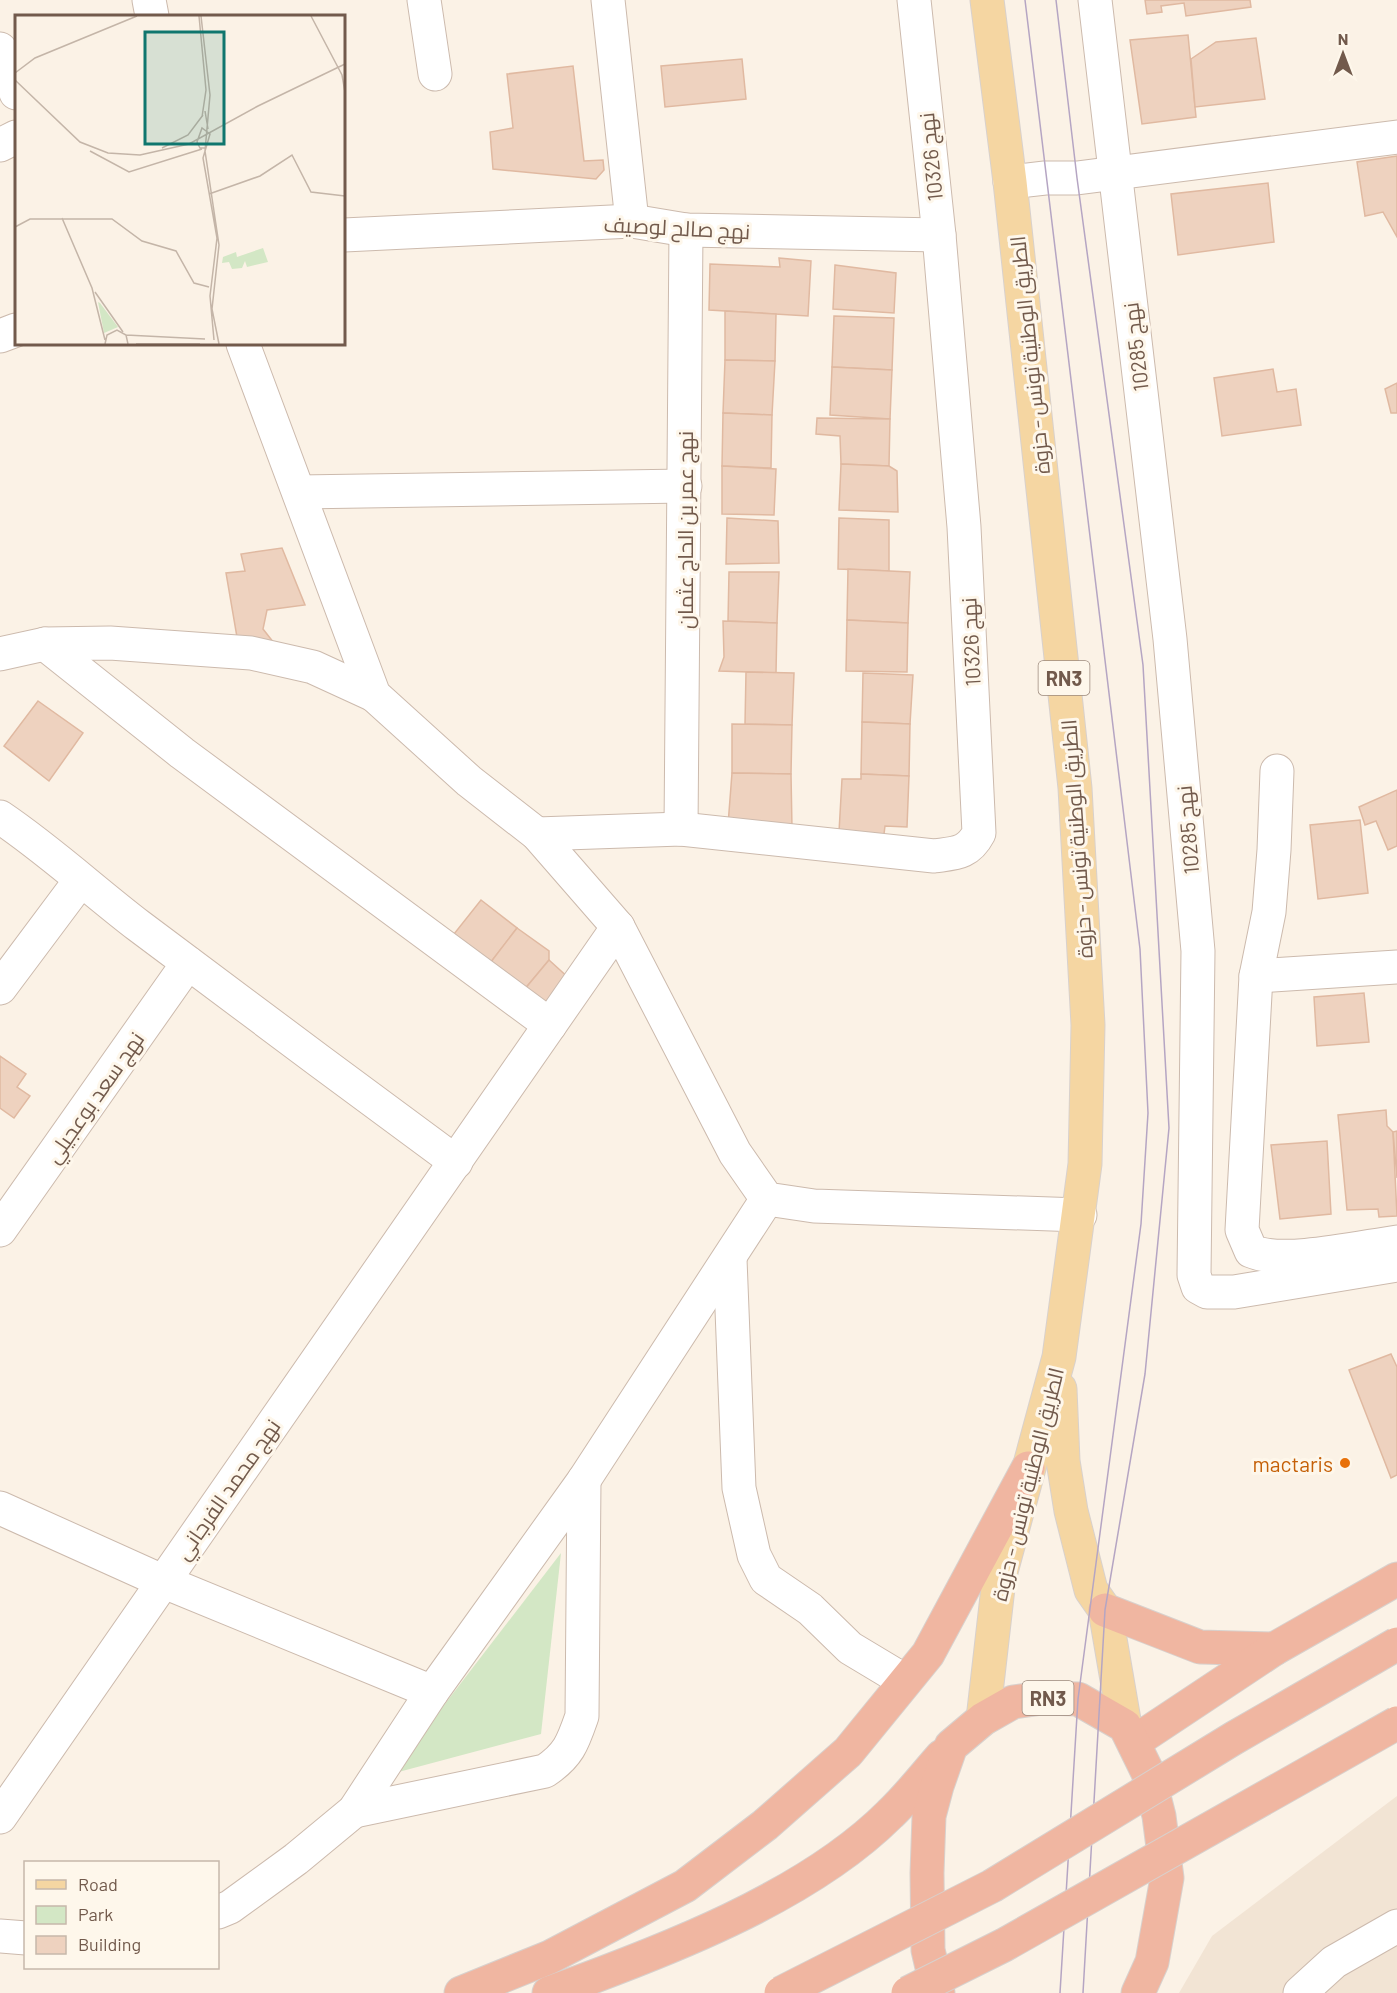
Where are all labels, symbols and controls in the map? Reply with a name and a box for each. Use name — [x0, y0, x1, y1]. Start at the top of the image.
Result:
inset map — [15, 15, 345, 345]
north arrow — [1313, 24, 1373, 84]
text: N — [1338, 29, 1348, 48]
street label: نهج 10326 — [913, 111, 950, 203]
street label: نهج صالح لوصيف — [603, 211, 751, 246]
street label: الطريق الوطنية تونس - حزوة — [1004, 234, 1056, 475]
street label: نهج 10285 — [1117, 301, 1156, 393]
street label: نهج عمر بن الحاج عثمان — [672, 431, 700, 629]
street label: نهج 10326 — [955, 597, 988, 687]
road number: RN3 — [1038, 661, 1090, 695]
street label: الطريق الوطنية تونس - حزوة — [1055, 719, 1099, 959]
street label: نهج 10285 — [1171, 784, 1206, 875]
street label: نهج سعد بوعجيلي — [40, 1027, 153, 1170]
street label: الطريق الوطنية تونس - حزوة — [986, 1365, 1070, 1604]
street label: نهج محمد الفرجاني — [169, 1414, 289, 1567]
place label: mactaris — [1253, 1451, 1333, 1476]
marker: mactaris — [1338, 1456, 1352, 1470]
road number: RN3 — [1022, 1681, 1074, 1715]
legend — [24, 1861, 219, 1969]
text: Road — [78, 1873, 118, 1895]
text: Park — [78, 1903, 113, 1925]
text: Building — [78, 1933, 141, 1955]

